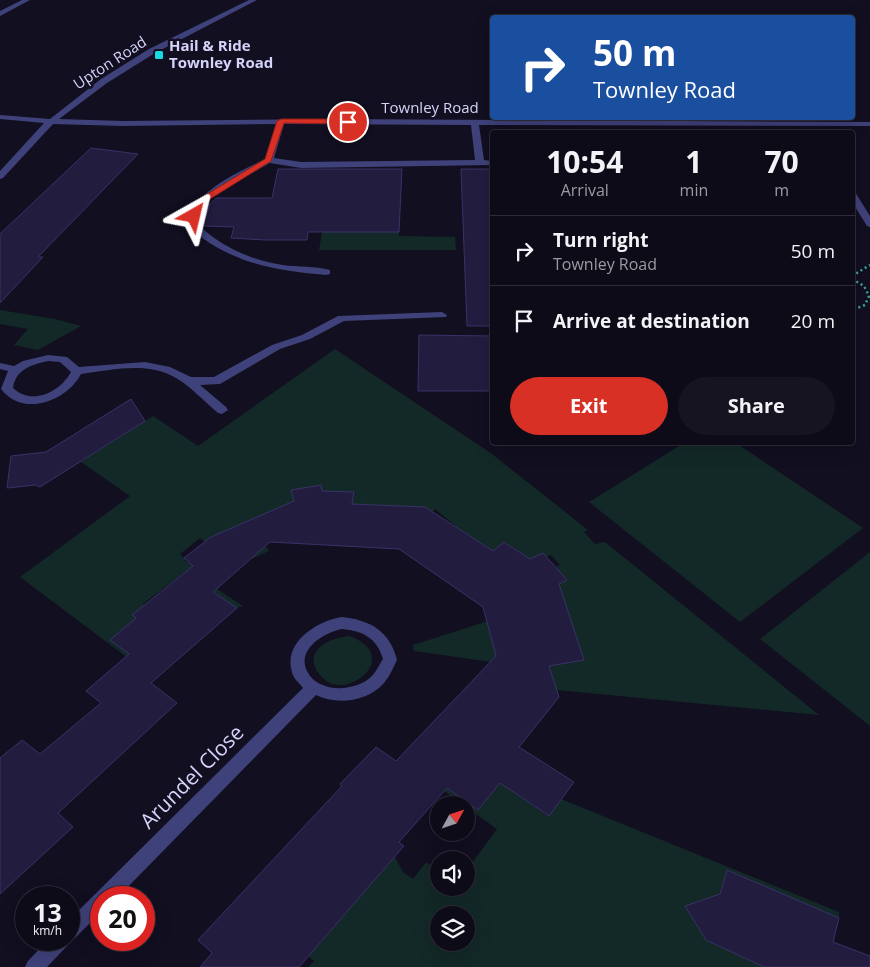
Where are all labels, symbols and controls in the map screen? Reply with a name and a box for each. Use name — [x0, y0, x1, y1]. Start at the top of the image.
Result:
text: 50 m — [593, 29, 676, 76]
street label: Upton Road — [69, 31, 150, 93]
place label: Hail & Ride Townley Road — [169, 35, 273, 72]
icon: right — [510, 35, 575, 100]
marker: Hail & Ride Townley Road — [153, 49, 165, 61]
text: Townley Road — [593, 74, 736, 104]
street label: Townley Road — [381, 97, 479, 117]
pin — [327, 101, 369, 143]
icon: arrive — [334, 108, 362, 136]
text: 10:54 — [546, 141, 623, 182]
text: 1 — [685, 141, 702, 182]
text: 70 — [764, 141, 799, 182]
text: Arrival — [561, 179, 609, 201]
text: min — [680, 179, 708, 201]
text: m — [774, 179, 789, 201]
position arrow — [167, 189, 219, 241]
text: Turn right — [553, 227, 648, 253]
icon: right — [510, 237, 538, 265]
text: 50 m — [791, 238, 835, 264]
text: Townley Road — [553, 253, 657, 275]
icon: arrive — [510, 307, 538, 335]
text: Arrive at destination — [553, 308, 750, 334]
text: 20 m — [791, 308, 835, 334]
button: Exit — [510, 377, 668, 435]
button: Share — [678, 377, 835, 435]
street label: Arundel Close — [133, 718, 249, 834]
north arrow — [430, 796, 475, 841]
map controls — [430, 796, 475, 951]
button: sound — [430, 851, 475, 896]
speed limit sign: 20 — [90, 886, 155, 951]
text: 13 — [33, 895, 62, 929]
button: layers — [430, 906, 475, 951]
text: km/h — [33, 922, 62, 939]

